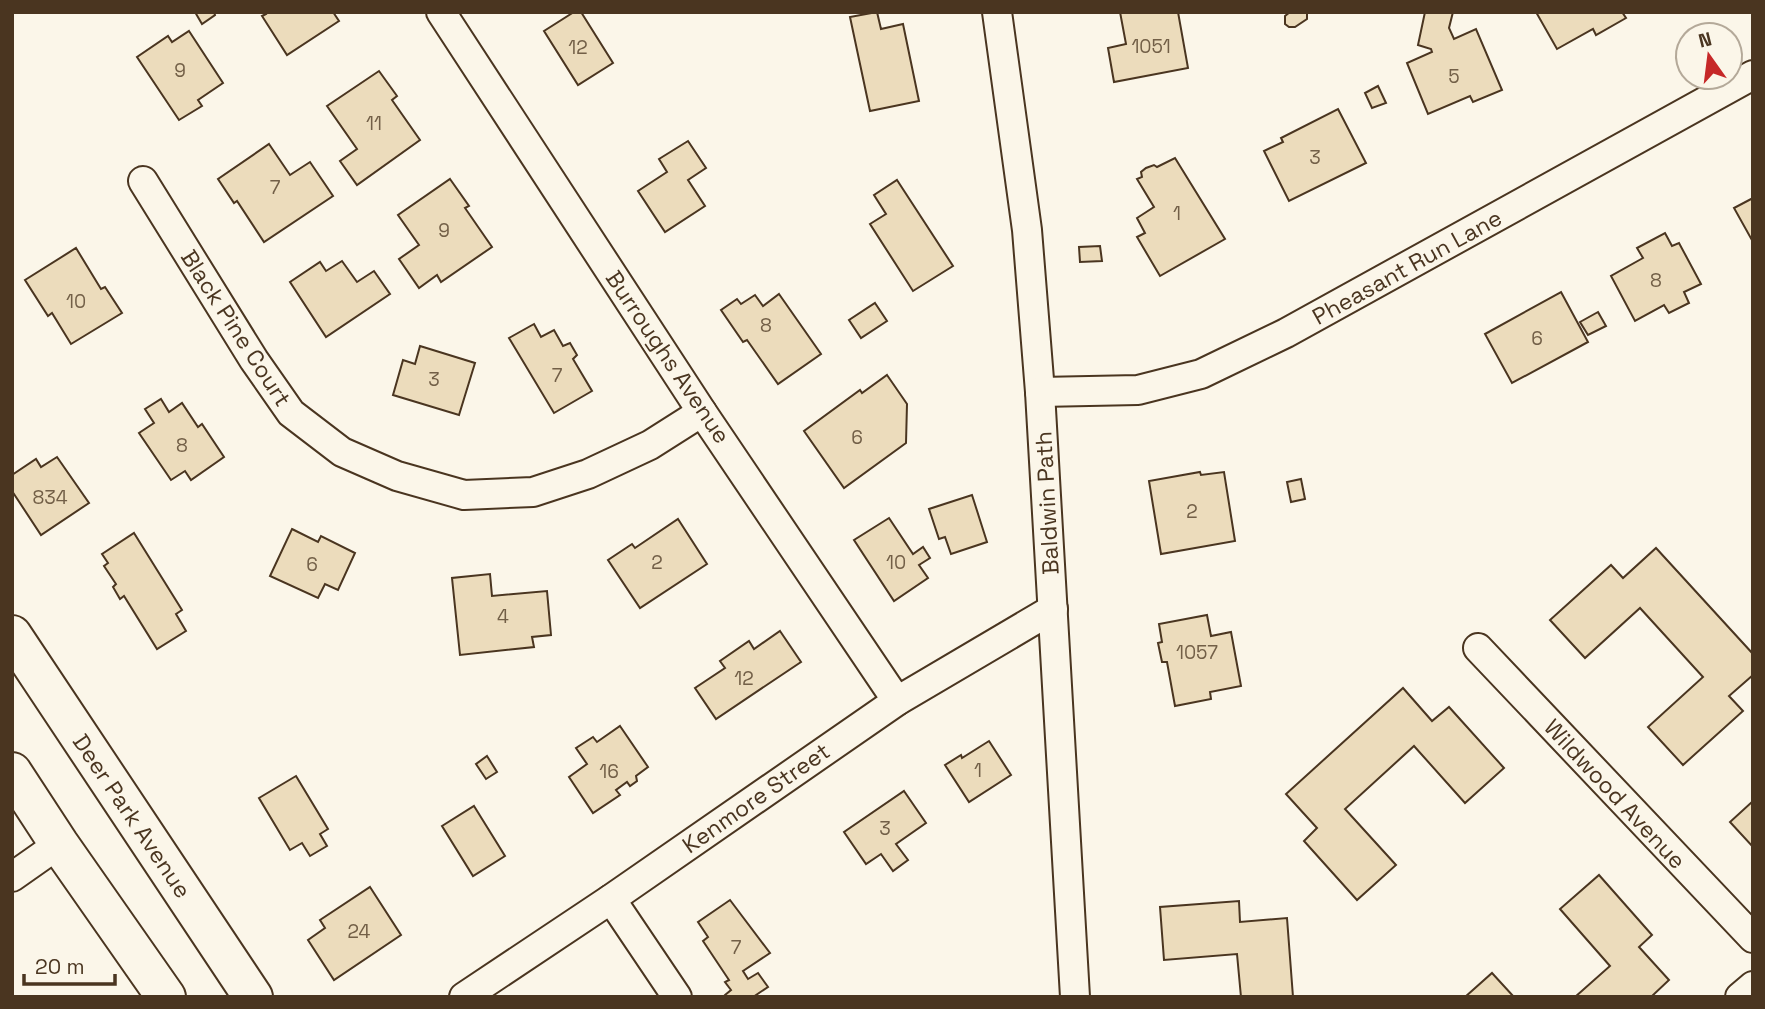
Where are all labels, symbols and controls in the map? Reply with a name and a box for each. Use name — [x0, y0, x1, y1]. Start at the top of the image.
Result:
north arrow — [1674, 21, 1744, 91]
text: N — [1696, 26, 1714, 54]
house number: 1051 — [1131, 34, 1171, 59]
house number: 12 — [568, 35, 588, 60]
house number: 9 — [174, 58, 186, 83]
house number: 5 — [1448, 64, 1460, 89]
house number: 11 — [366, 111, 382, 136]
house number: 3 — [1309, 145, 1321, 170]
house number: 7 — [270, 175, 281, 200]
house number: 1 — [1173, 201, 1181, 226]
street label: Pheasant Run Lane — [1307, 202, 1507, 332]
house number: 9 — [438, 218, 450, 243]
street label: Black Pine Court — [174, 244, 298, 412]
street label: Burroughs Avenue — [599, 265, 737, 449]
house number: 8 — [1650, 268, 1662, 293]
house number: 10 — [66, 289, 86, 314]
house number: 8 — [760, 313, 772, 338]
house number: 6 — [1531, 326, 1543, 351]
house number: 7 — [552, 363, 563, 388]
house number: 3 — [428, 367, 440, 392]
house number: 6 — [851, 425, 863, 450]
street label: Baldwin Path — [1028, 430, 1066, 576]
house number: 8 — [176, 433, 188, 458]
house number: 834 — [32, 485, 68, 510]
house number: 2 — [1186, 499, 1198, 524]
house number: 2 — [651, 550, 663, 575]
house number: 10 — [886, 550, 906, 575]
house number: 6 — [306, 552, 318, 577]
house number: 4 — [497, 604, 509, 629]
house number: 1057 — [1176, 640, 1218, 665]
house number: 12 — [734, 666, 754, 691]
street label: Wildwood Avenue — [1538, 713, 1692, 875]
street label: Deer Park Avenue — [66, 728, 198, 904]
street label: Kenmore Street — [676, 736, 836, 860]
house number: 1 — [974, 758, 982, 783]
house number: 16 — [599, 759, 619, 784]
house number: 3 — [879, 816, 891, 841]
house number: 24 — [348, 919, 371, 944]
house number: 7 — [731, 935, 742, 960]
scale bar — [24, 942, 116, 986]
text: 20 m — [35, 953, 85, 980]

